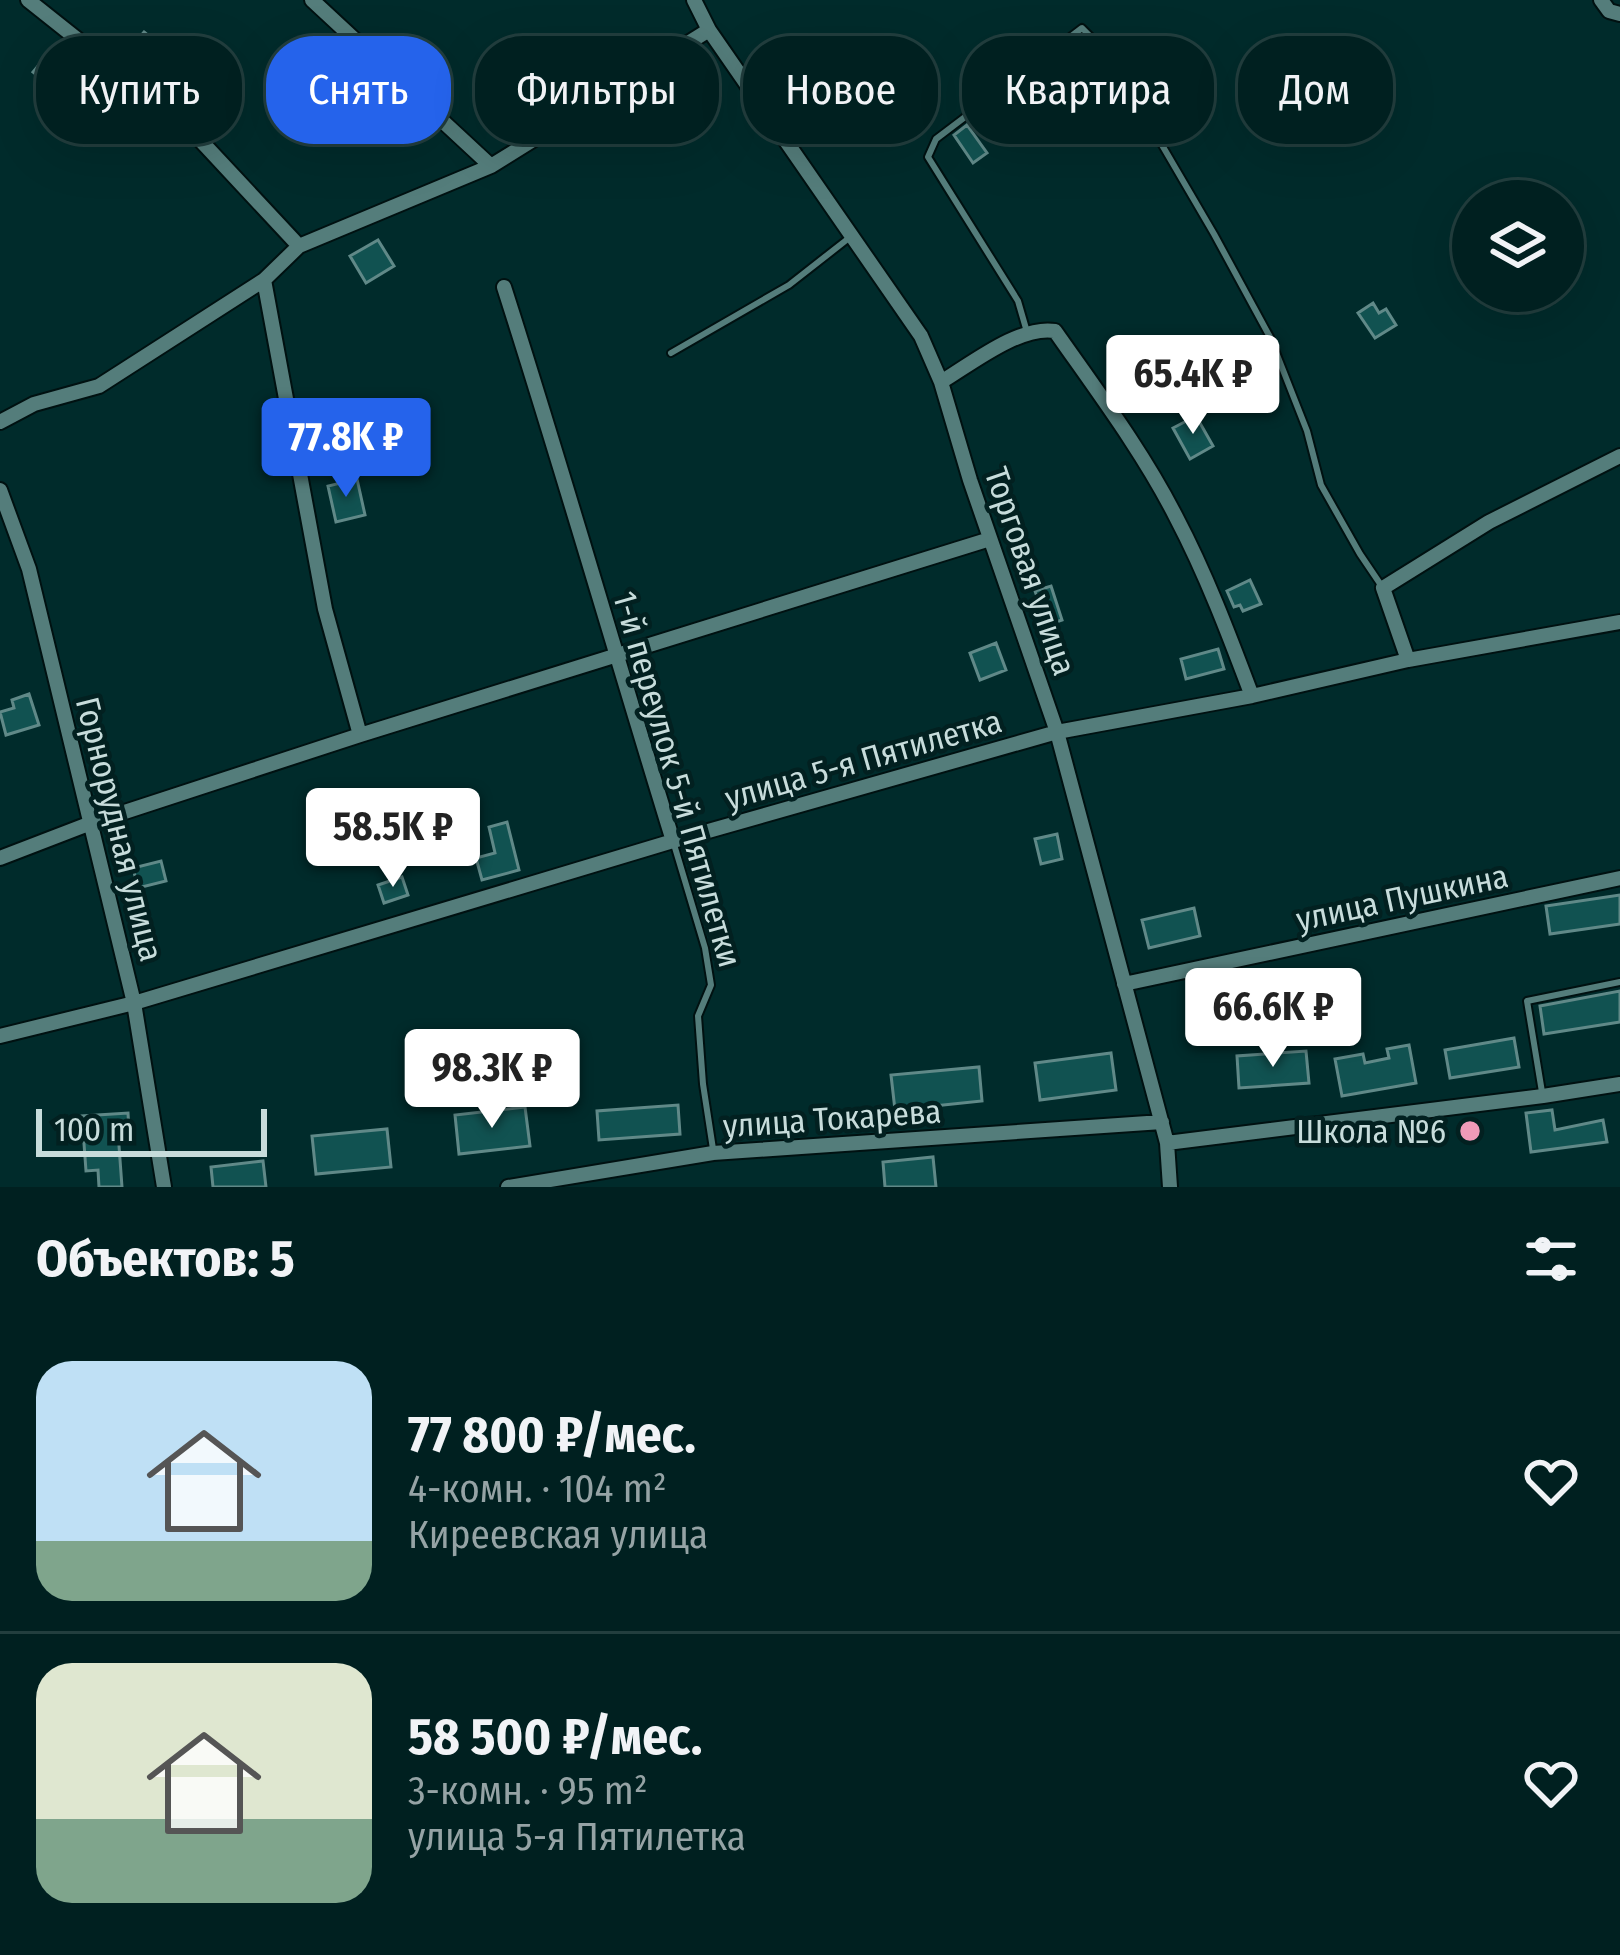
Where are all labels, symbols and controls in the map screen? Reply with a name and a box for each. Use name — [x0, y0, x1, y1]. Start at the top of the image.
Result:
chip: Купить — [36, 36, 242, 144]
chip: Снять — [266, 36, 451, 144]
chip: Фильтры — [475, 36, 719, 144]
chip: Новое — [743, 36, 938, 144]
chip: Квартира — [962, 36, 1214, 144]
chip: Дом — [1238, 36, 1393, 144]
map controls — [1452, 180, 1584, 312]
button: layers — [1452, 180, 1584, 312]
pin: 65.4K ₽ — [1082, 335, 1304, 437]
text: 65.4K ₽ — [1133, 351, 1253, 397]
pin: 77.8K ₽ — [235, 398, 457, 500]
text: 77.8K ₽ — [289, 414, 403, 460]
street label: Торговая улица — [976, 462, 1084, 680]
street label: 1-й переулок 5-й Пятилетки — [604, 587, 750, 972]
street label: Горнорудная улица — [67, 693, 171, 965]
street label: улица 5-я Пятилетка — [720, 701, 1006, 819]
pin: 58.5K ₽ — [282, 788, 504, 890]
text: 58.5K ₽ — [333, 804, 453, 850]
street label: улица Пушкина — [1293, 856, 1512, 940]
pin: 66.6K ₽ — [1162, 968, 1384, 1070]
text: 66.6K ₽ — [1212, 984, 1334, 1030]
pin: 98.3K ₽ — [381, 1029, 603, 1131]
text: 98.3K ₽ — [432, 1045, 552, 1091]
street label: улица Токарева — [722, 1091, 943, 1147]
scale bar — [36, 1103, 267, 1156]
text: 100 m — [54, 1110, 134, 1150]
place label: Школа №6 — [1296, 1112, 1446, 1152]
marker: Школа №6 — [1457, 1118, 1483, 1144]
icon: filters — [1518, 1226, 1584, 1292]
text: Объектов: 5 — [36, 1228, 295, 1290]
text: 77 800 ₽/мес. — [408, 1404, 696, 1466]
icon: home — [132, 1409, 276, 1553]
icon: heart — [1518, 1448, 1584, 1514]
text: 4-комн. · 104 m² — [408, 1466, 667, 1512]
text: Киреевская улица — [408, 1512, 708, 1558]
text: 58 500 ₽/мес. — [408, 1706, 702, 1768]
icon: home — [132, 1711, 276, 1855]
icon: heart — [1518, 1750, 1584, 1816]
text: 3-комн. · 95 m² — [408, 1768, 648, 1814]
text: улица 5-я Пятилетка — [408, 1814, 746, 1860]

